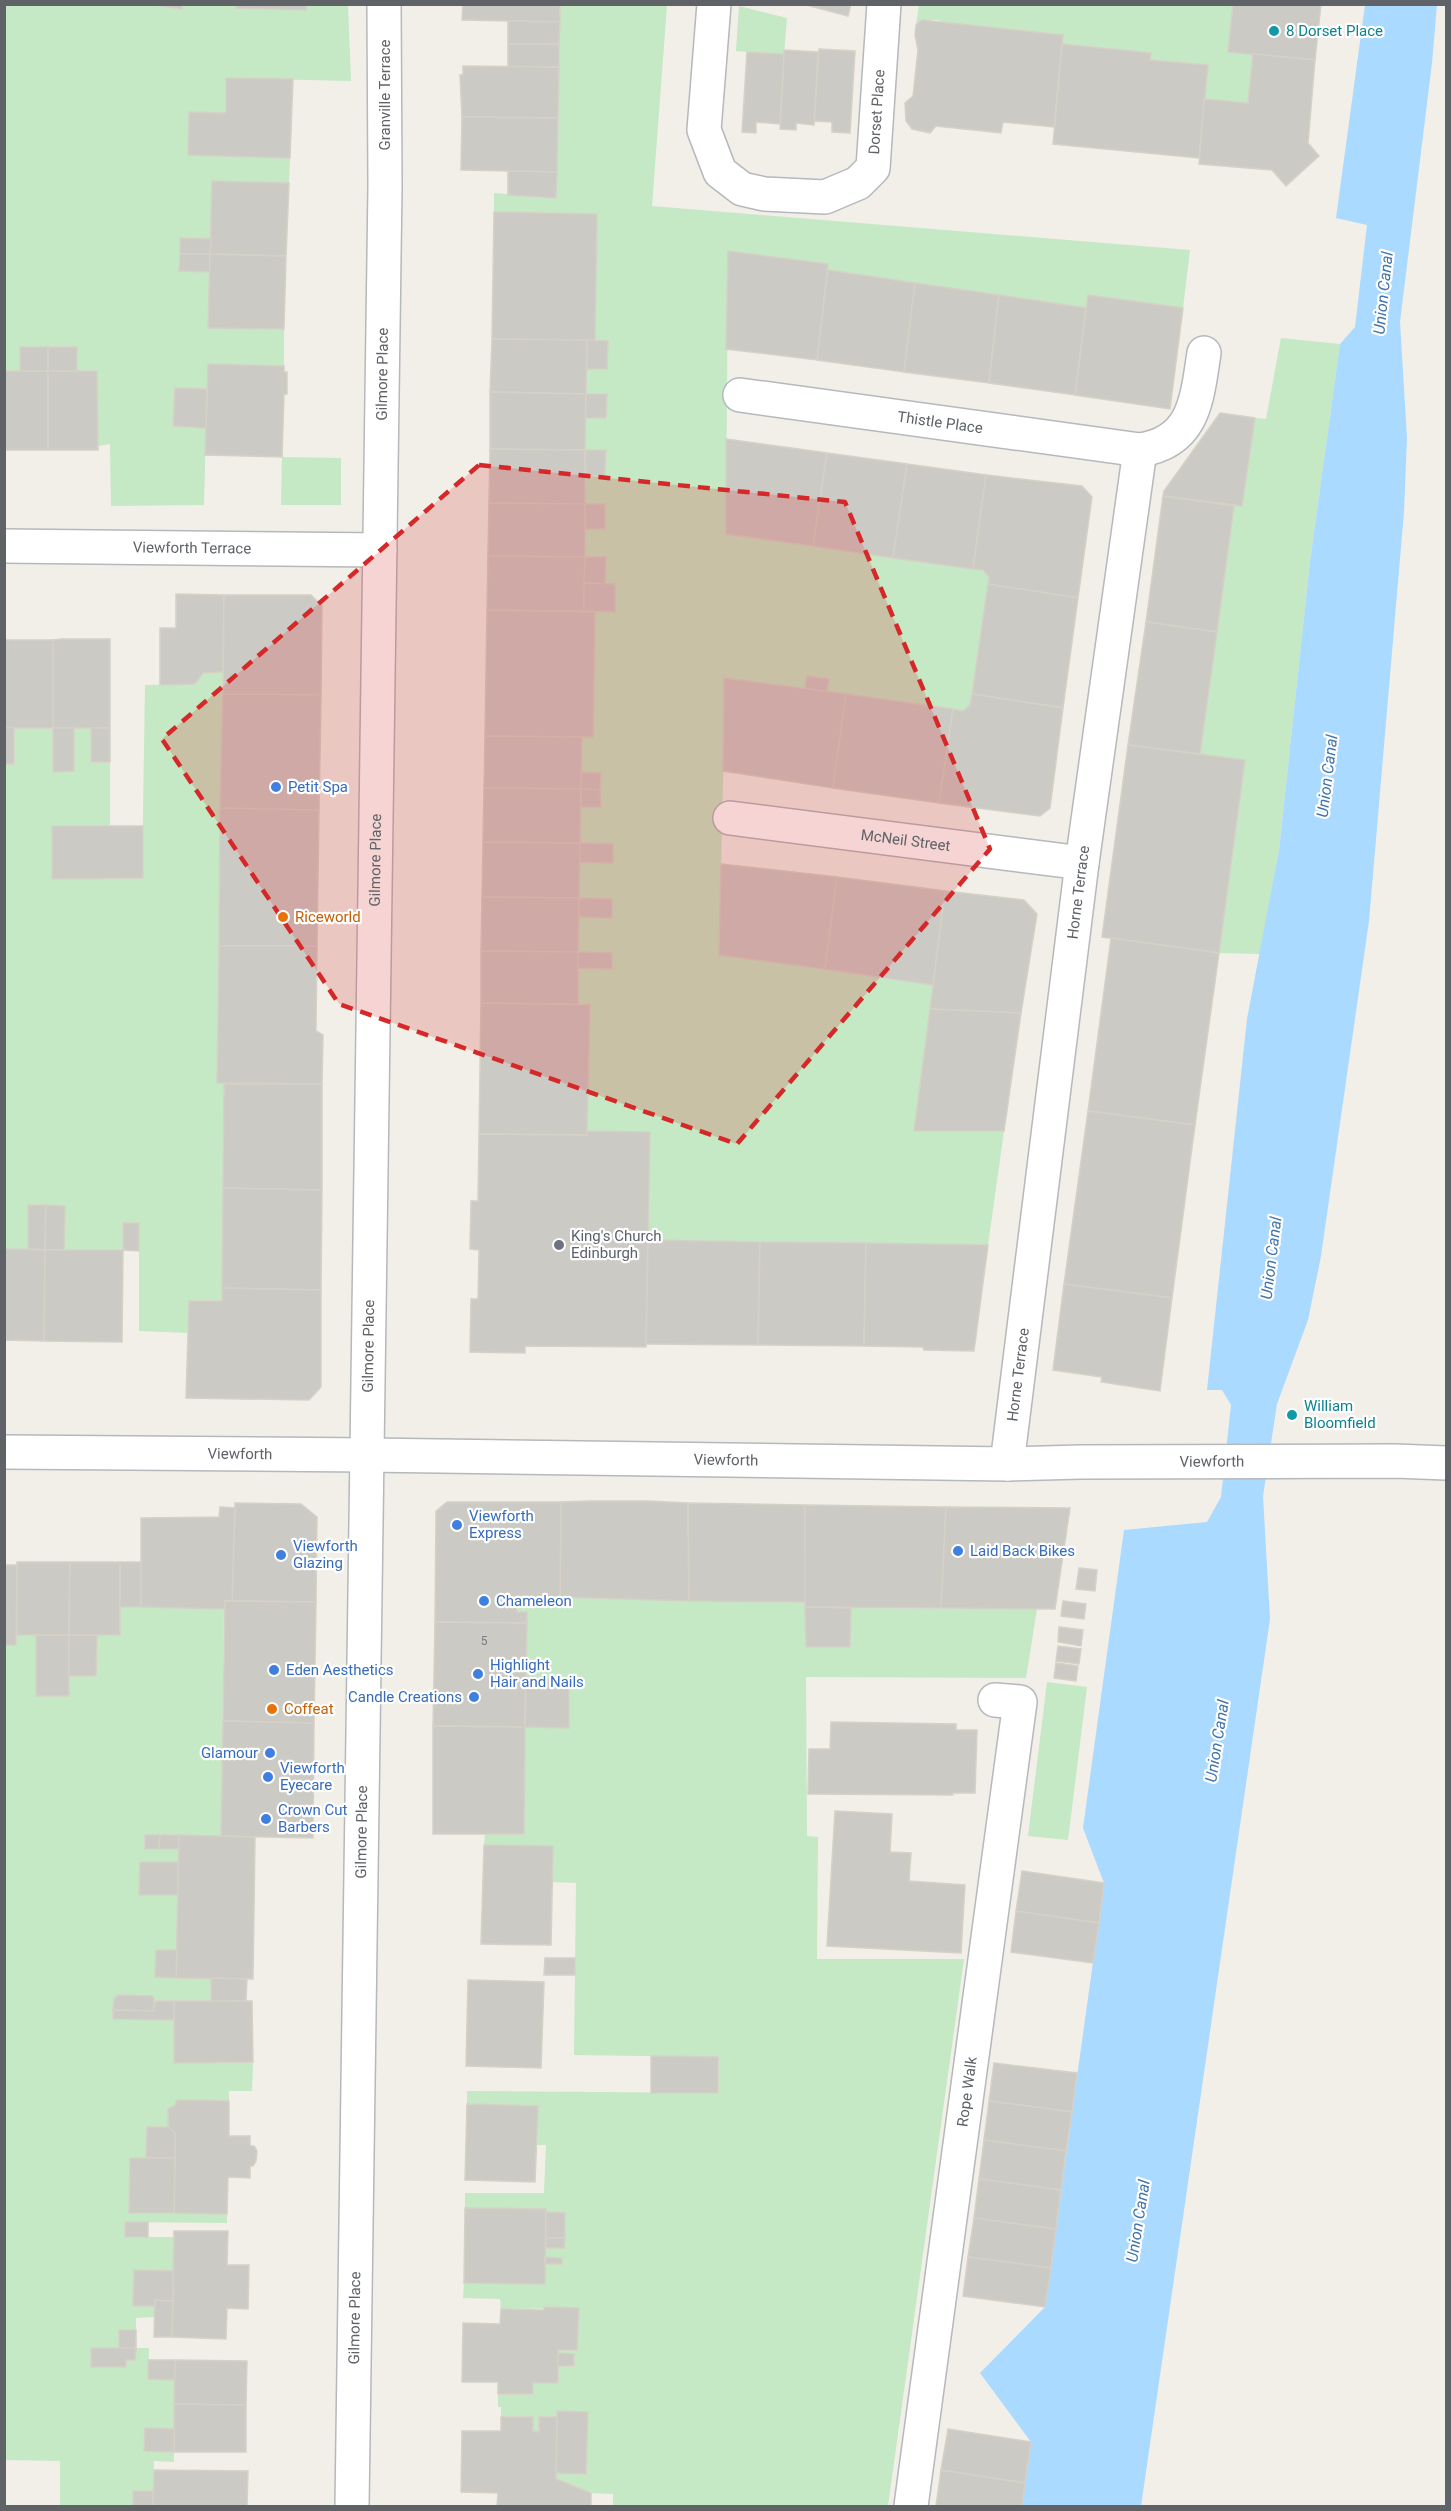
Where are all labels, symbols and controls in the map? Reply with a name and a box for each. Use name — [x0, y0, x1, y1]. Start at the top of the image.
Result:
place label: 8 Dorset Place — [1286, 22, 1383, 40]
marker: 8 Dorset Place — [1267, 24, 1281, 38]
street label: Granville Terrace — [376, 39, 394, 151]
street label: Dorset Place — [865, 69, 889, 155]
water label: Union Canal — [1369, 250, 1397, 335]
street label: Gilmore Place — [373, 328, 392, 421]
street label: Thistle Place — [896, 408, 984, 437]
street label: Viewforth Terrace — [133, 538, 251, 558]
water label: Union Canal — [1313, 733, 1342, 818]
place label: Petit Spa — [288, 778, 348, 796]
marker: Petit Spa — [269, 780, 283, 794]
street label: Gilmore Place — [366, 813, 385, 907]
street label: McNeil Street — [860, 826, 952, 855]
street label: Horne Terrace — [1064, 844, 1093, 940]
place label: Riceworld — [295, 908, 361, 926]
marker: Riceworld — [276, 910, 290, 924]
water label: Union Canal — [1257, 1215, 1286, 1300]
place label: King's Church Edinburgh — [571, 1227, 662, 1262]
marker: King's Church Edinburgh — [552, 1238, 566, 1252]
street label: Gilmore Place — [359, 1299, 378, 1393]
street label: Horne Terrace — [1003, 1327, 1033, 1423]
place label: William Bloomfield — [1304, 1397, 1376, 1432]
marker: William Bloomfield — [1285, 1408, 1299, 1422]
street label: Viewforth — [207, 1445, 273, 1463]
street label: Viewforth — [693, 1451, 759, 1469]
street label: Viewforth — [1179, 1452, 1244, 1471]
place label: Viewforth Express — [469, 1507, 534, 1542]
marker: Viewforth Express — [450, 1518, 464, 1532]
place label: Viewforth Glazing — [293, 1537, 358, 1572]
place label: Laid Back Bikes — [970, 1542, 1075, 1560]
marker: Laid Back Bikes — [951, 1544, 965, 1558]
marker: Viewforth Glazing — [274, 1548, 288, 1562]
place label: Chameleon — [496, 1592, 572, 1610]
marker: Chameleon — [477, 1594, 491, 1608]
house number: 5 — [481, 1634, 488, 1648]
place label: Highlight Hair and Nails — [490, 1656, 584, 1691]
place label: Eden Aesthetics — [286, 1661, 394, 1679]
marker: Eden Aesthetics — [267, 1663, 281, 1677]
marker: Highlight Hair and Nails — [471, 1667, 485, 1681]
place label: Candle Creations — [348, 1688, 462, 1706]
marker: Candle Creations — [467, 1690, 481, 1704]
water label: Union Canal — [1201, 1698, 1233, 1784]
place label: Coffeat — [284, 1700, 334, 1718]
marker: Coffeat — [265, 1702, 279, 1716]
place label: Glamour — [201, 1744, 258, 1762]
marker: Glamour — [263, 1746, 277, 1760]
place label: Viewforth Eyecare — [280, 1759, 345, 1794]
marker: Viewforth Eyecare — [261, 1770, 275, 1784]
street label: Gilmore Place — [352, 1785, 371, 1879]
place label: Crown Cut Barbers — [278, 1801, 348, 1836]
marker: Crown Cut Barbers — [259, 1812, 273, 1826]
street label: Rope Walk — [954, 2055, 981, 2128]
water label: Union Canal — [1122, 2178, 1154, 2264]
street label: Gilmore Place — [345, 2271, 364, 2365]

